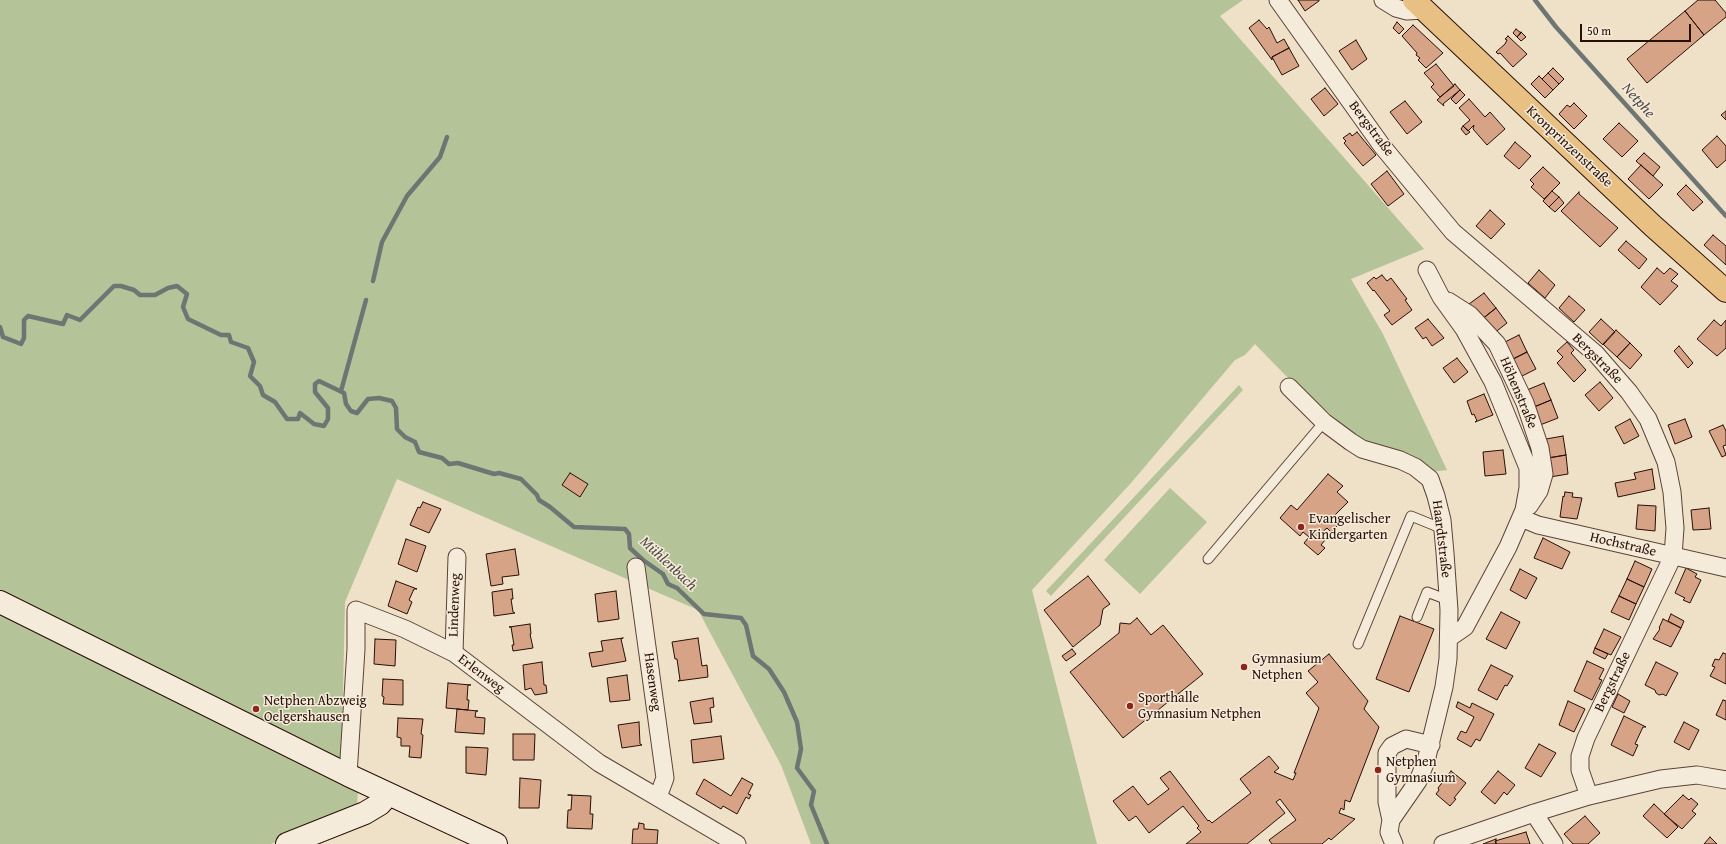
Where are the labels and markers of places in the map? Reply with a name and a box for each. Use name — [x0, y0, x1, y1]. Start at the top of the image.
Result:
place label: Evangelischer Kindergarten — [1309, 511, 1390, 544]
marker: Evangelischer Kindergarten — [1296, 522, 1306, 532]
place label: Gymnasium Netphen — [1252, 651, 1322, 684]
marker: Gymnasium Netphen — [1239, 662, 1249, 672]
place label: Sporthalle Gymnasium Netphen — [1138, 690, 1261, 722]
place label: Netphen Abzweig Oelgershausen — [264, 693, 367, 726]
marker: Sporthalle Gymnasium Netphen — [1125, 701, 1135, 711]
marker: Netphen Abzweig Oelgershausen — [251, 704, 261, 714]
place label: Netphen Gymnasium — [1386, 754, 1456, 786]
marker: Netphen Gymnasium — [1373, 765, 1383, 775]

